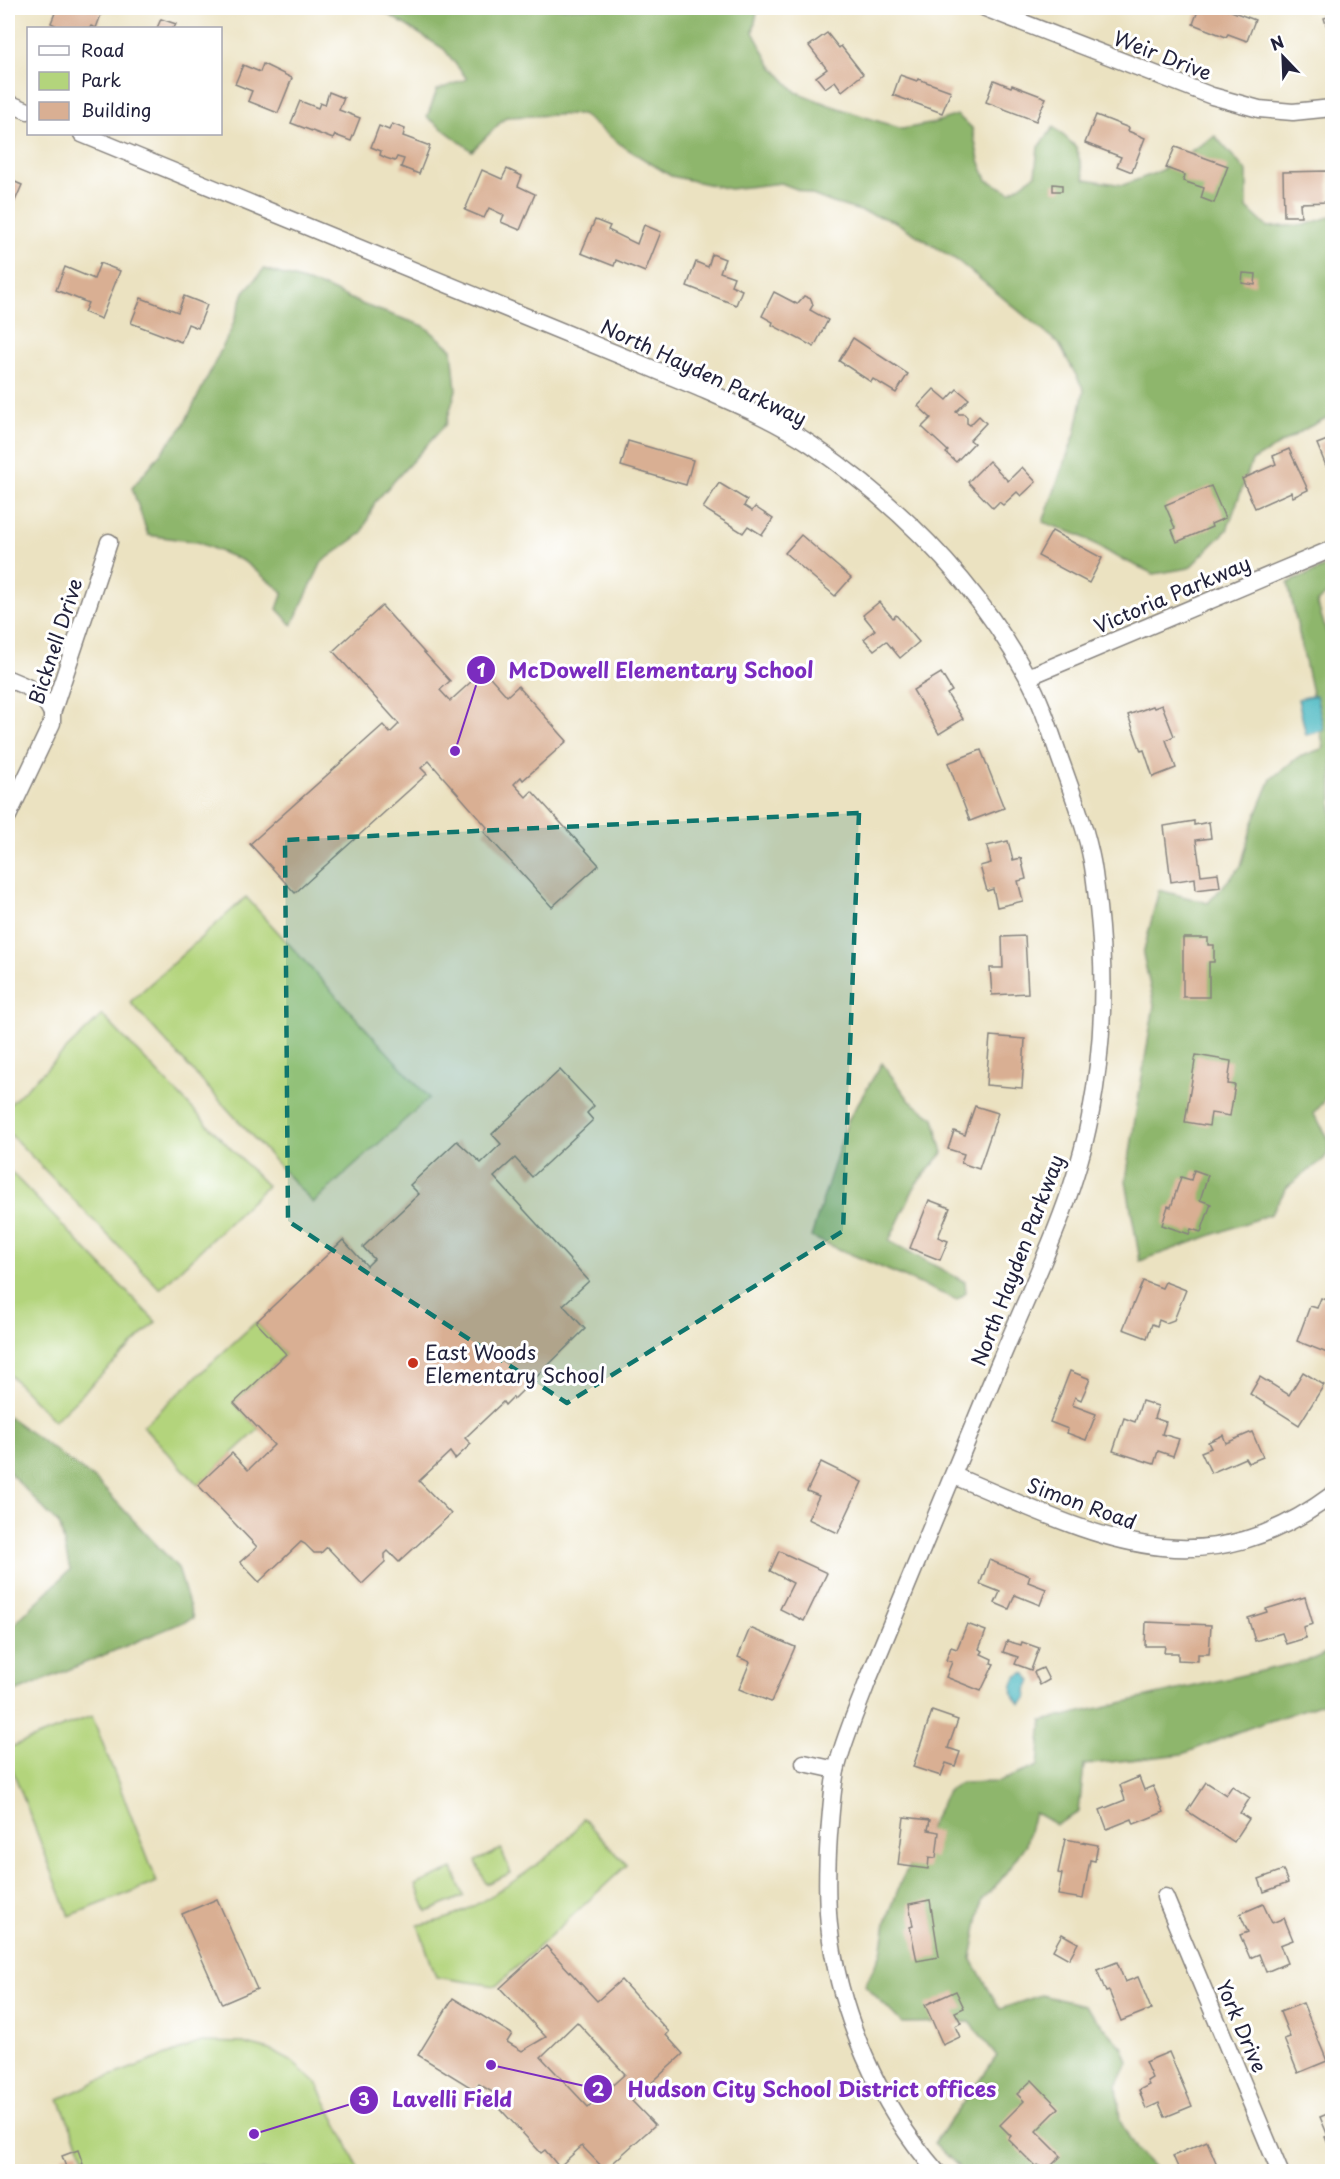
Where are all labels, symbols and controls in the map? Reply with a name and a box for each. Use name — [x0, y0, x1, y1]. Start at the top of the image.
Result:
street label: Weir Drive — [1110, 23, 1217, 87]
legend — [27, 27, 222, 135]
north arrow — [1253, 27, 1313, 87]
text: N — [1266, 29, 1287, 56]
text: Road — [81, 36, 125, 63]
text: Park — [81, 66, 121, 93]
text: Building — [81, 96, 151, 123]
street label: North Hayden Parkway — [596, 311, 812, 433]
street label: Victoria Parkway — [1089, 547, 1255, 641]
street label: Bicknell Drive — [21, 574, 89, 708]
callout: McDowell Elementary School — [466, 651, 826, 690]
text: McDowell Elementary School — [509, 653, 813, 685]
text: 1 — [477, 656, 486, 683]
street label: North Hayden Parkway — [963, 1150, 1071, 1370]
place label: East Woods Elementary School — [425, 1337, 605, 1390]
marker: East Woods Elementary School — [406, 1356, 420, 1370]
street label: Simon Road — [1023, 1469, 1141, 1537]
street label: York Drive — [1209, 1975, 1275, 2077]
callout: Hudson City School District offices — [583, 2070, 1010, 2109]
text: Hudson City School District offices — [628, 2072, 996, 2104]
text: 2 — [592, 2075, 605, 2102]
callout: Lavelli Field — [349, 2080, 525, 2119]
text: Lavelli Field — [392, 2082, 512, 2114]
text: 3 — [358, 2085, 370, 2112]

